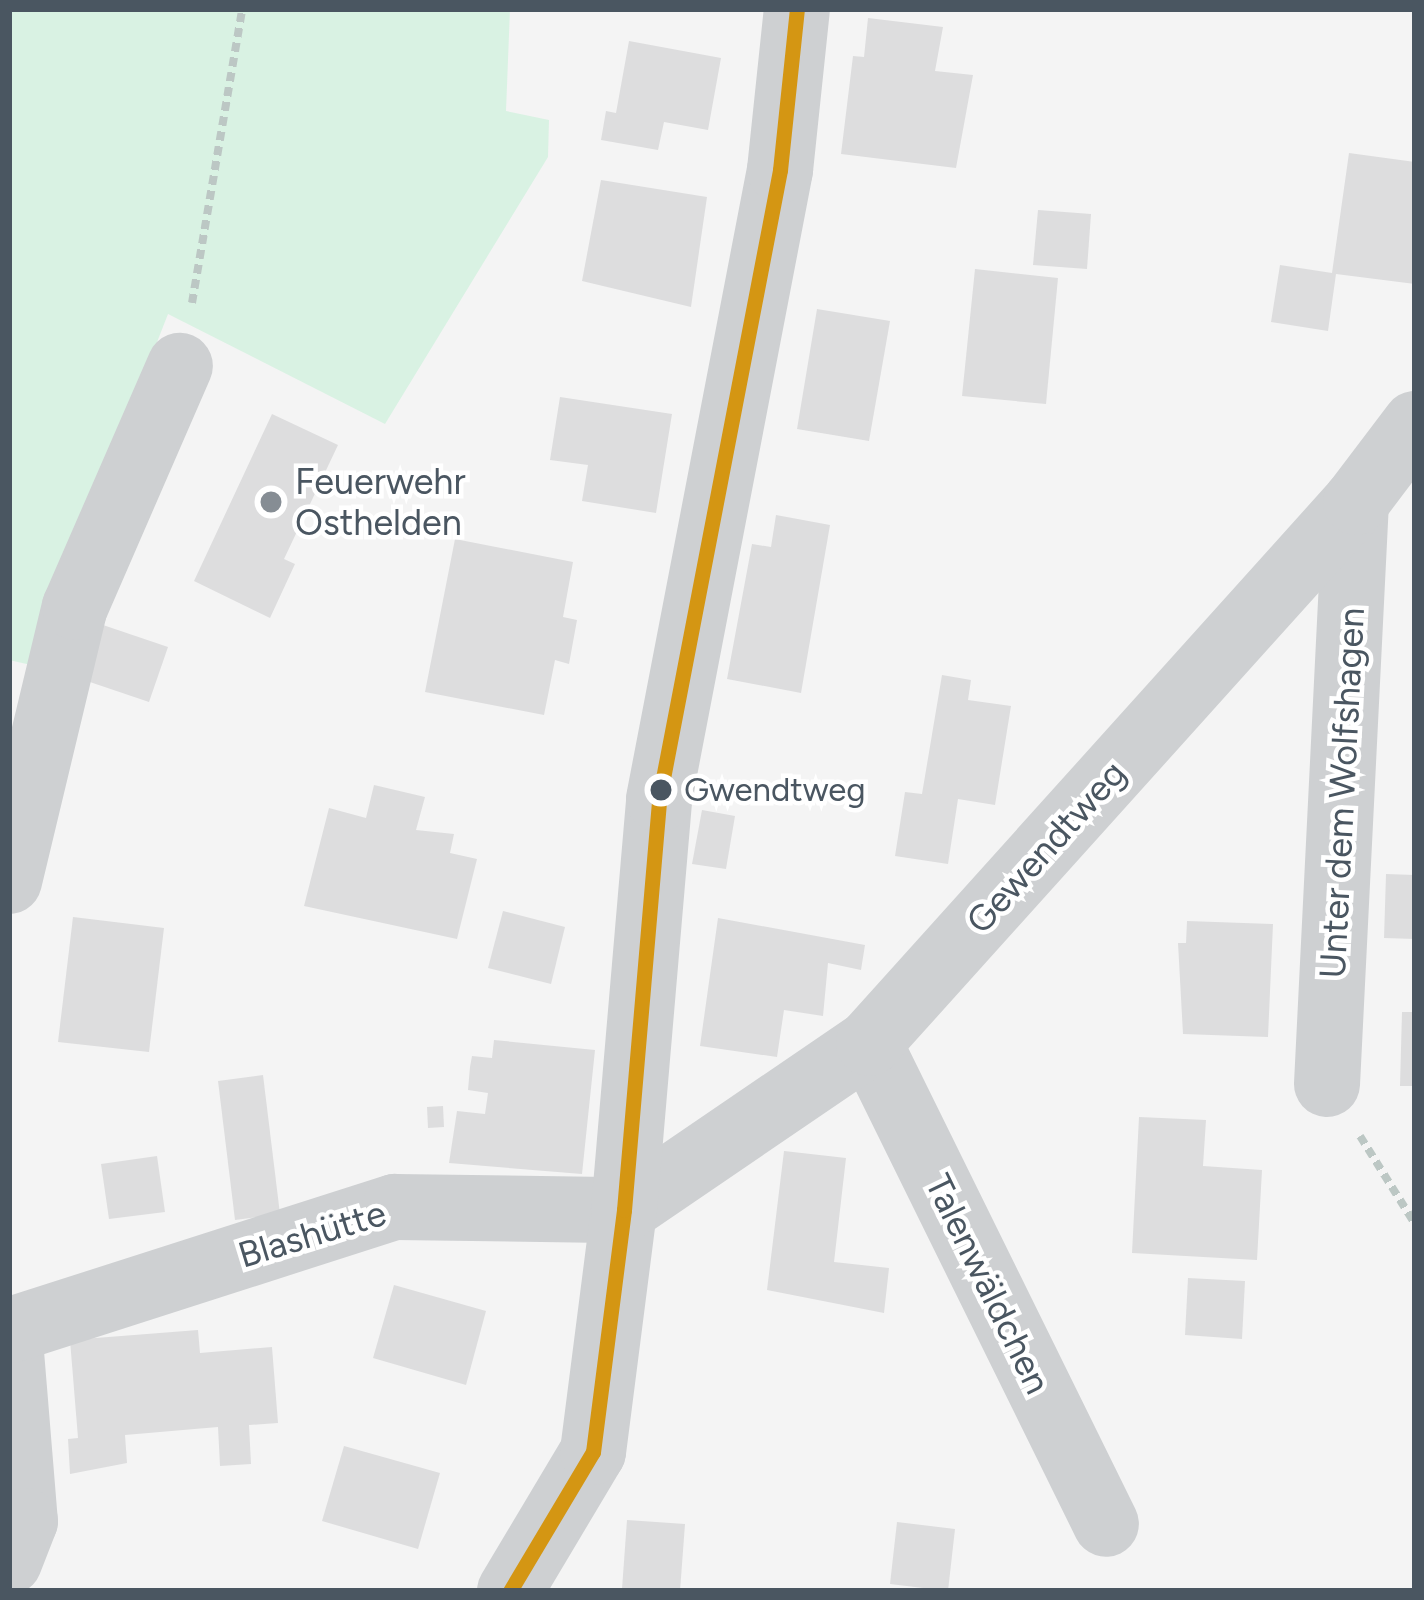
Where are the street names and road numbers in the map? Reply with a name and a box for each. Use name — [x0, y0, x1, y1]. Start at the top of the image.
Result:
street label: Unter dem Wolfshagen — [1311, 606, 1373, 980]
street label: Gewendtweg — [957, 752, 1135, 942]
street label: Talenwäldchen — [916, 1167, 1060, 1401]
street label: Blashütte — [233, 1191, 391, 1277]

